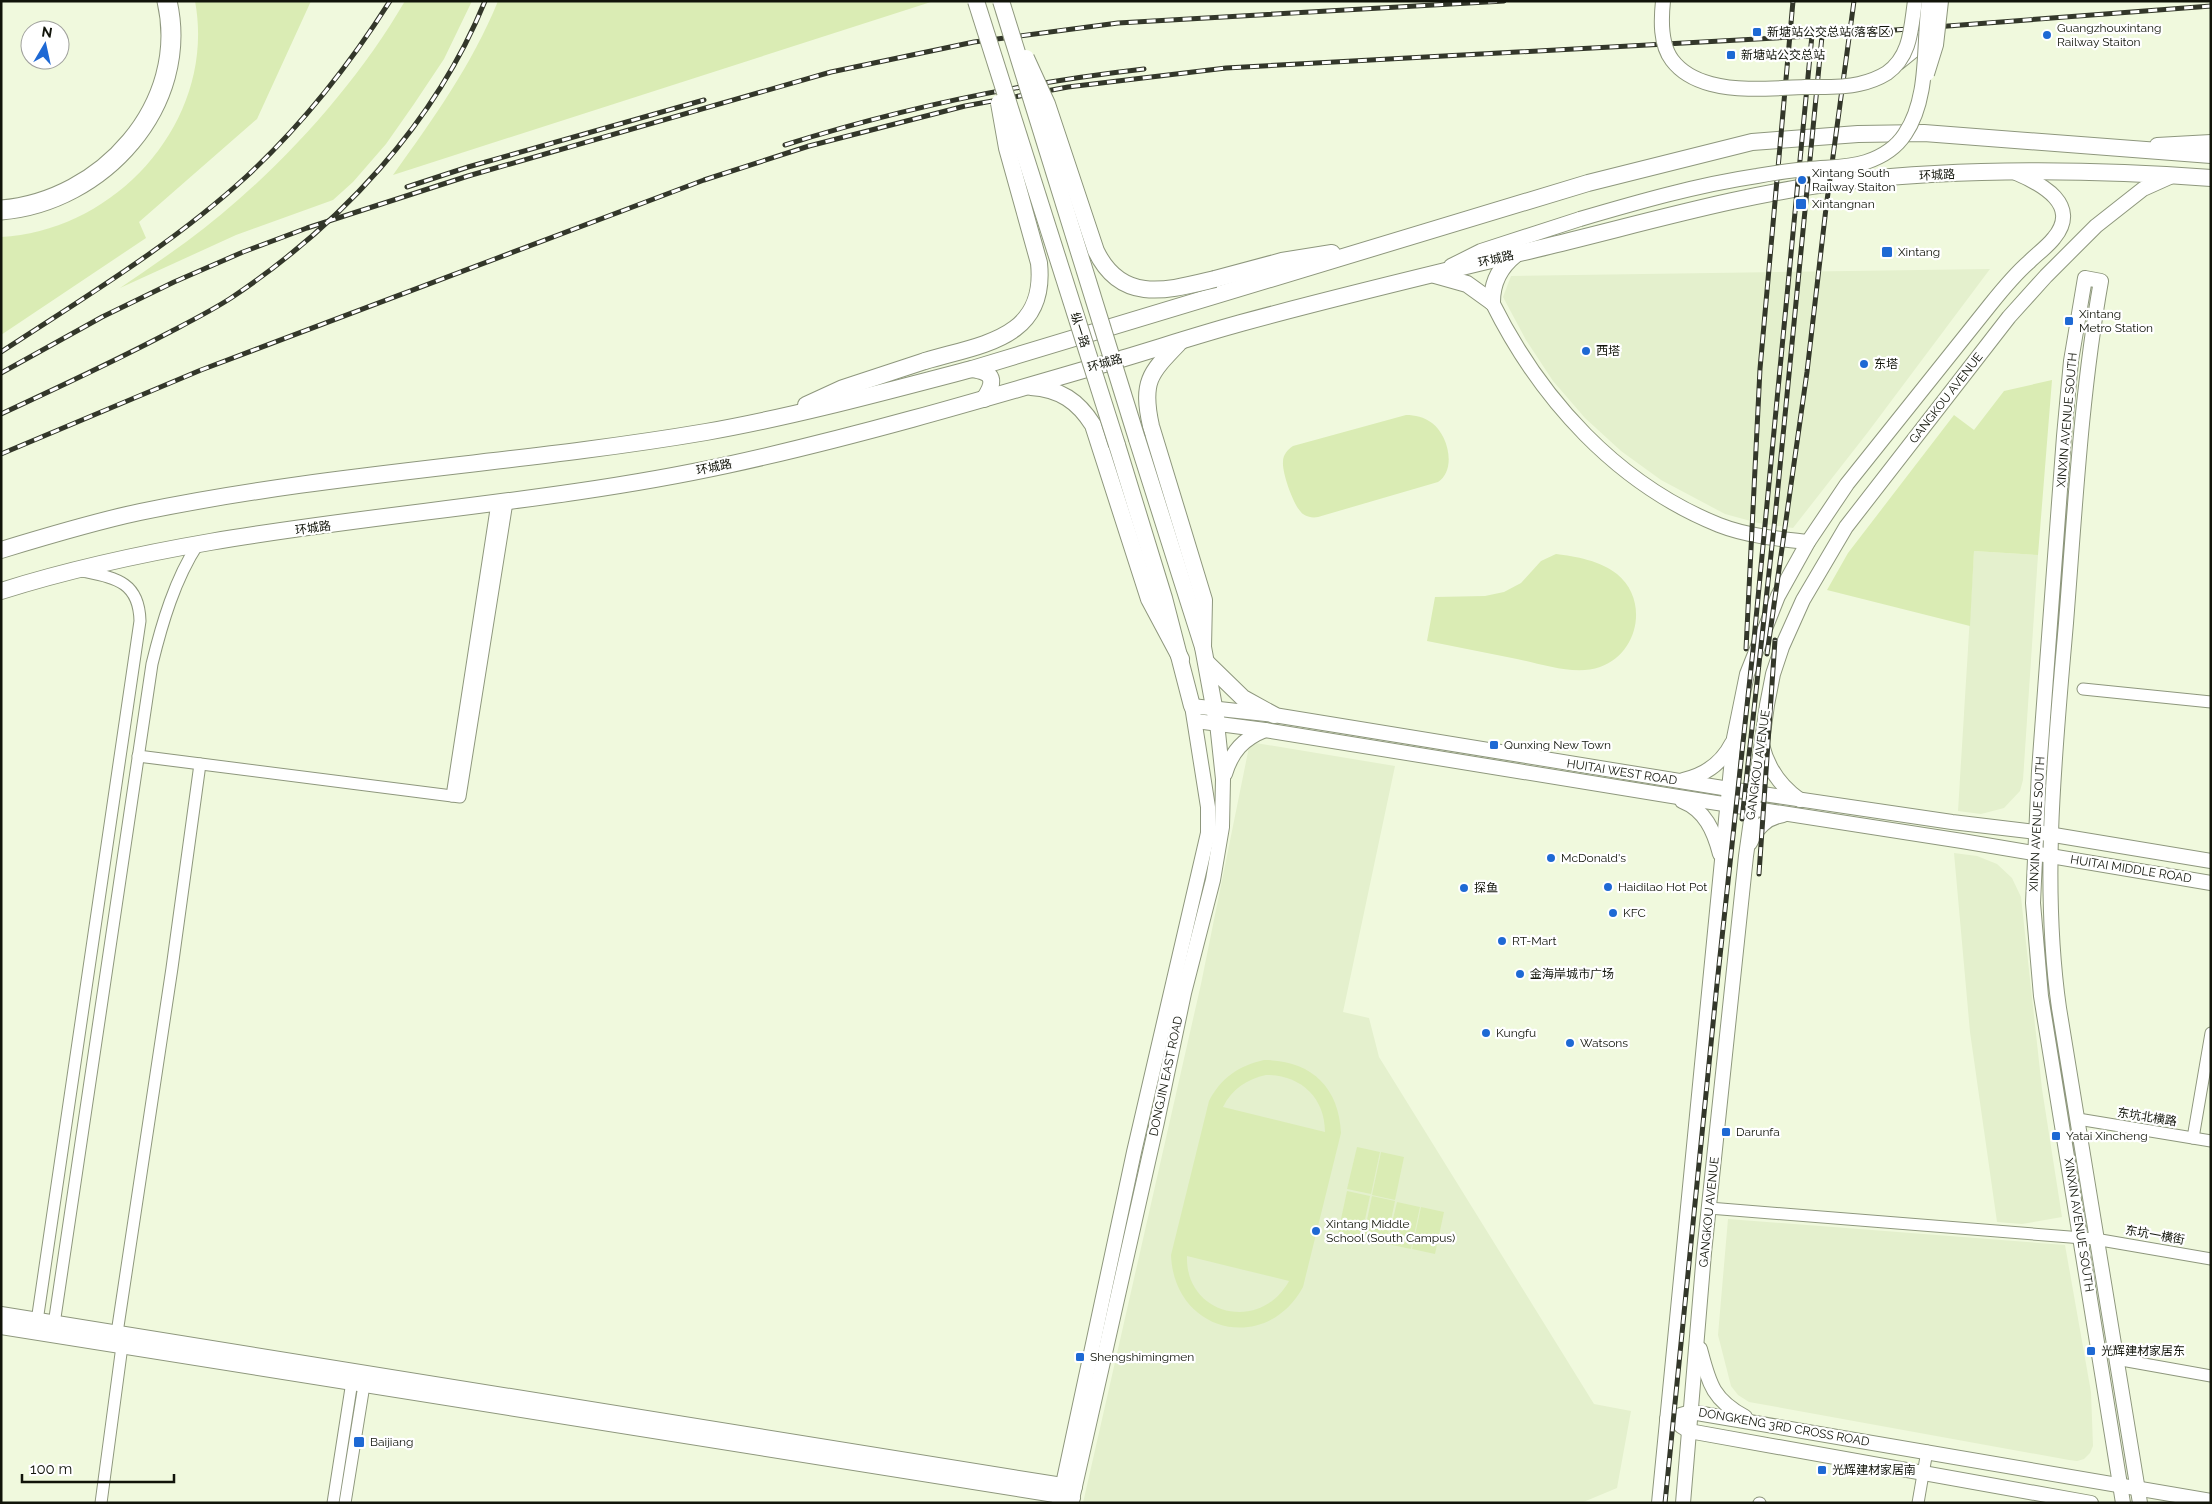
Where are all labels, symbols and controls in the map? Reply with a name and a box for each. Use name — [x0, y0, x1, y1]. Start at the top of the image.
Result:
north arrow — [20, 20, 70, 70]
place label: Guangzhouxintang Railway Staiton — [2057, 21, 2161, 49]
text: N — [41, 23, 54, 41]
place label: 新塘站公交总站(落客区) — [1767, 25, 1893, 39]
marker: 新塘站公交总站(落客区) — [1751, 26, 1763, 38]
marker: Guangzhouxintang Railway Staiton — [2041, 29, 2053, 41]
place label: 新塘站公交总站 — [1741, 48, 1825, 62]
marker: 新塘站公交总站 — [1725, 49, 1737, 61]
place label: Xintang South Railway Staiton — [1812, 166, 1896, 194]
street label: 环城路 — [1919, 167, 1955, 183]
marker: Xintang South Railway Staiton — [1796, 174, 1808, 186]
marker: Xintangnan — [1794, 197, 1808, 211]
place label: Xintangnan — [1812, 197, 1875, 211]
marker: Xintang — [1880, 245, 1894, 259]
place label: Xintang — [1898, 245, 1940, 259]
street label: 环城路 — [1477, 248, 1515, 270]
place label: Xintang Metro Station — [2079, 307, 2153, 335]
street label: 纵一路 — [1068, 311, 1092, 349]
marker: Xintang Metro Station — [2063, 315, 2075, 327]
place label: 西塔 — [1596, 344, 1620, 358]
marker: 西塔 — [1580, 345, 1592, 357]
street label: GANGKOU AVENUE — [1906, 350, 1986, 446]
street label: 环城路 — [1086, 351, 1124, 375]
street label: XINXIN AVENUE SOUTH — [2054, 352, 2080, 488]
place label: 东塔 — [1874, 357, 1898, 371]
marker: 东塔 — [1858, 358, 1870, 370]
street label: 环城路 — [695, 456, 733, 478]
street label: 环城路 — [294, 519, 332, 537]
street label: GANGKOU AVENUE — [1743, 709, 1773, 821]
place label: Qunxing New Town — [1504, 738, 1611, 752]
marker: Qunxing New Town — [1488, 739, 1500, 751]
street label: HUITAI WEST ROAD — [1566, 756, 1679, 788]
street label: XINXIN AVENUE SOUTH — [2026, 756, 2048, 892]
place label: McDonald's — [1561, 851, 1626, 865]
marker: McDonald's — [1545, 852, 1557, 864]
street label: HUITAI MIDDLE ROAD — [2069, 852, 2193, 886]
place label: Haidilao Hot Pot — [1618, 880, 1707, 894]
place label: 探鱼 — [1474, 881, 1498, 895]
marker: Haidilao Hot Pot — [1602, 881, 1614, 893]
marker: 探鱼 — [1458, 882, 1470, 894]
place label: KFC — [1623, 906, 1646, 920]
marker: KFC — [1607, 907, 1619, 919]
place label: RT-Mart — [1512, 934, 1557, 948]
marker: RT-Mart — [1496, 935, 1508, 947]
place label: 金海岸城市广场 — [1530, 967, 1614, 981]
marker: 金海岸城市广场 — [1514, 968, 1526, 980]
street label: DONGJIN EAST ROAD — [1146, 1014, 1186, 1137]
place label: Kungfu — [1496, 1026, 1536, 1040]
marker: Kungfu — [1480, 1027, 1492, 1039]
place label: Watsons — [1580, 1036, 1628, 1050]
marker: Watsons — [1564, 1037, 1576, 1049]
street label: 东坑北横路 — [2116, 1105, 2178, 1129]
place label: Darunfa — [1736, 1125, 1780, 1139]
marker: Darunfa — [1720, 1126, 1732, 1138]
place label: Yatai Xincheng — [2066, 1129, 2148, 1143]
marker: Yatai Xincheng — [2050, 1130, 2062, 1142]
street label: GANGKOU AVENUE — [1696, 1156, 1722, 1268]
street label: XINXIN AVENUE SOUTH — [2061, 1157, 2097, 1293]
place label: Xintang Middle School (South Campus) — [1326, 1217, 1455, 1245]
street label: 东坑一横街 — [2124, 1223, 2186, 1247]
marker: Xintang Middle School (South Campus) — [1310, 1225, 1322, 1237]
place label: 光辉建材家居东 — [2101, 1344, 2185, 1358]
marker: 光辉建材家居东 — [2085, 1345, 2097, 1357]
place label: Shengshimingmen — [1090, 1350, 1194, 1364]
marker: Shengshimingmen — [1074, 1351, 1086, 1363]
street label: DONGKENG 3RD CROSS ROAD — [1697, 1405, 1871, 1449]
marker: Baijiang — [352, 1435, 366, 1449]
place label: Baijiang — [370, 1435, 413, 1449]
scale bar — [22, 1452, 175, 1484]
text: 100 m — [30, 1460, 72, 1478]
place label: 光辉建材家居南 — [1832, 1463, 1916, 1477]
marker: 光辉建材家居南 — [1816, 1464, 1828, 1476]

